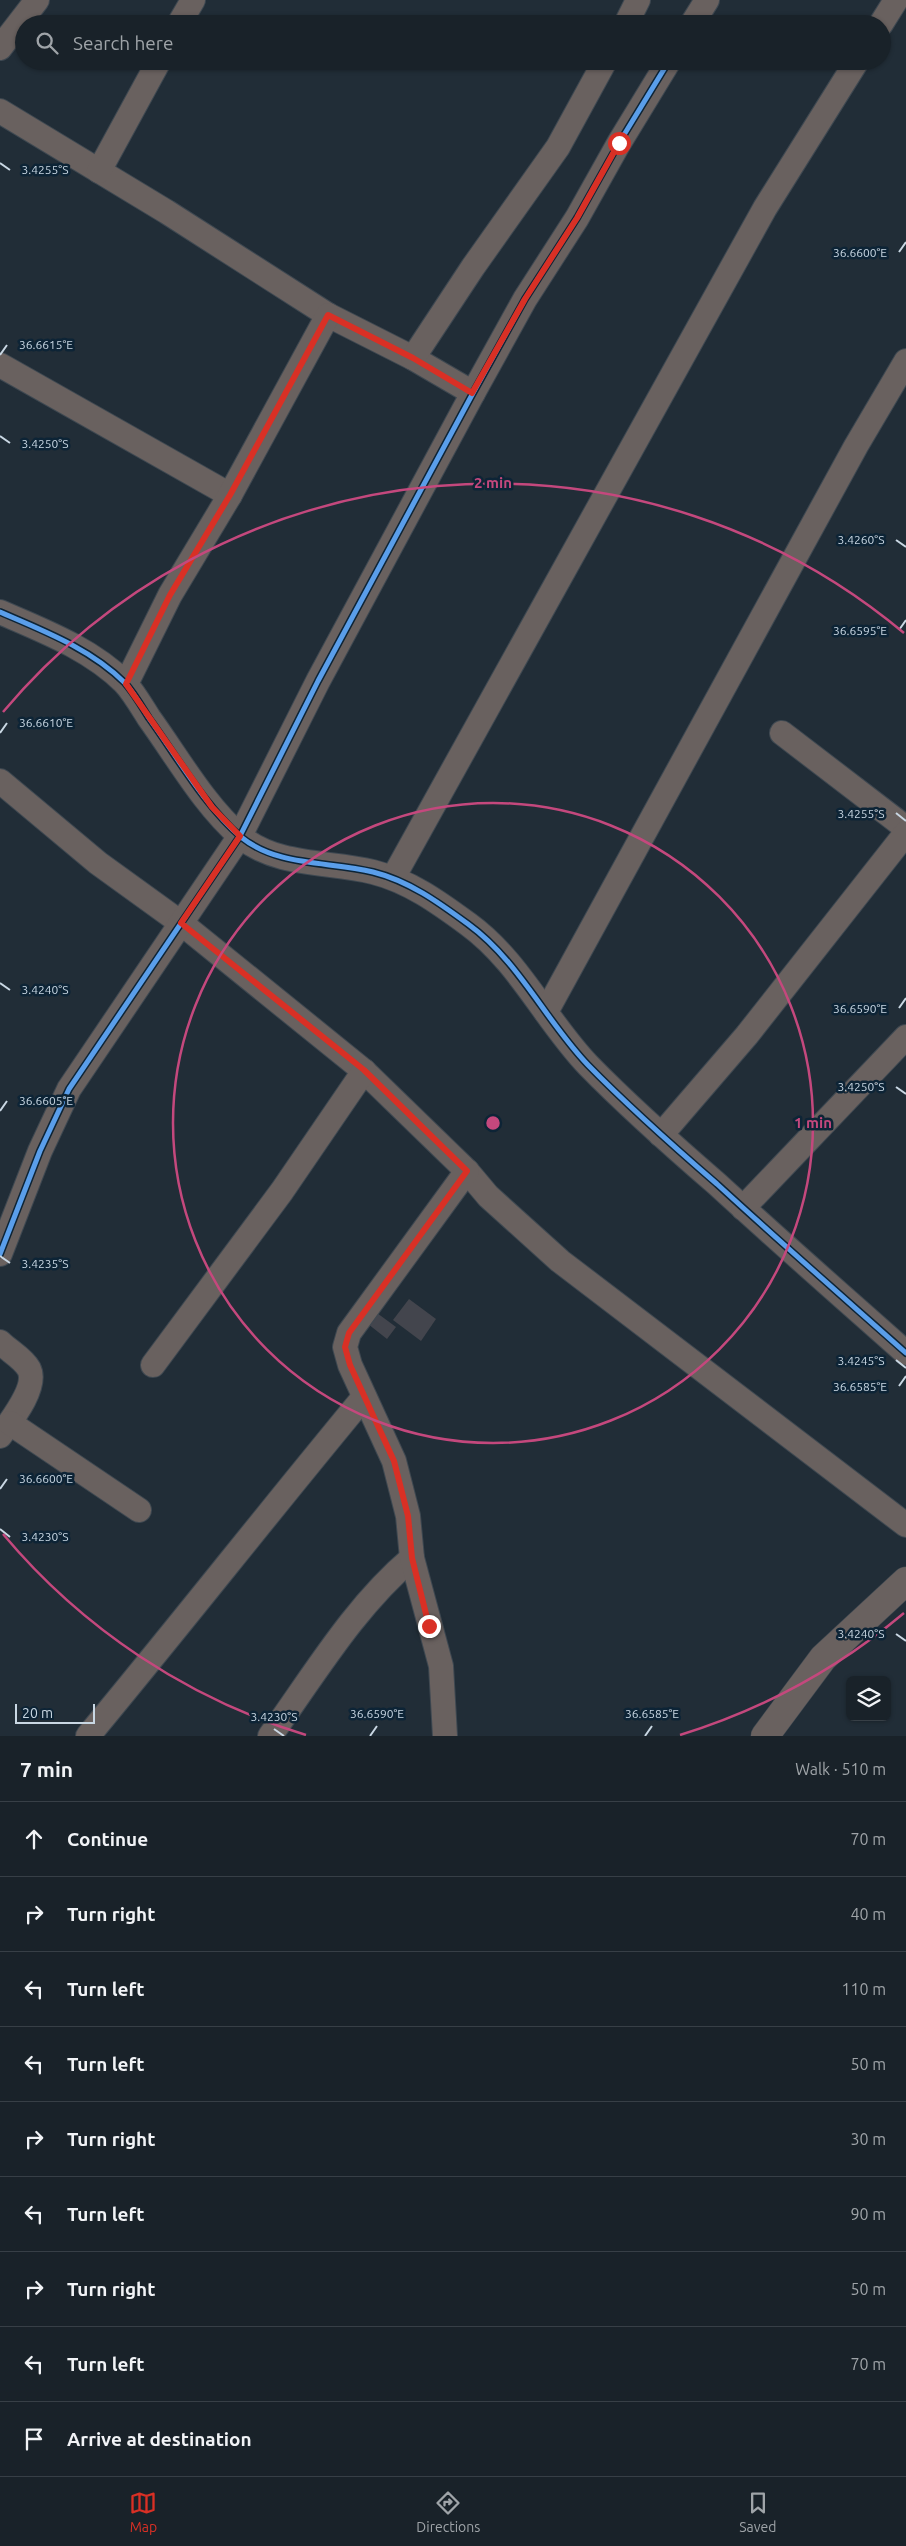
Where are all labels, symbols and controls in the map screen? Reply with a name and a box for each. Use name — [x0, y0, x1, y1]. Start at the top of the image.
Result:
search box — [15, 15, 891, 70]
icon: search — [33, 29, 61, 57]
text: Search here — [73, 32, 173, 54]
route start — [608, 132, 631, 155]
text: 3.4255°S — [22, 163, 68, 176]
text: 36.6600°E — [833, 246, 887, 259]
text: 36.6615°E — [19, 338, 73, 351]
text: 3.4250°S — [22, 437, 68, 450]
text: 2 min — [474, 474, 512, 491]
text: 3.4260°S — [838, 533, 884, 546]
text: 36.6595°E — [833, 624, 887, 637]
text: 36.6610°E — [19, 716, 73, 729]
text: 3.4255°S — [838, 807, 884, 820]
text: 3.4240°S — [22, 983, 68, 996]
text: 36.6590°E — [833, 1002, 887, 1015]
text: 3.4250°S — [838, 1080, 884, 1093]
text: 36.6605°E — [19, 1094, 73, 1107]
centre of rings — [484, 1114, 502, 1132]
text: 1 min — [794, 1114, 832, 1131]
text: 3.4235°S — [22, 1257, 68, 1270]
text: 3.4245°S — [838, 1354, 884, 1367]
text: 36.6585°E — [833, 1380, 887, 1393]
text: 36.6600°E — [19, 1472, 73, 1485]
text: 3.4230°S — [22, 1530, 68, 1543]
route end — [418, 1615, 441, 1638]
text: 3.4240°S — [838, 1627, 884, 1640]
map controls — [846, 1676, 891, 1721]
button: layers — [846, 1676, 891, 1721]
scale bar — [15, 1701, 95, 1724]
text: 20 m — [22, 1705, 53, 1721]
text: 36.6590°E — [350, 1707, 404, 1720]
text: 36.6585°E — [625, 1707, 679, 1720]
text: 3.4230°S — [251, 1710, 297, 1723]
text: 7 min — [20, 1757, 73, 1781]
text: Walk · 510 m — [795, 1760, 886, 1778]
icon: ahead — [20, 1825, 48, 1853]
text: Continue — [67, 1828, 148, 1850]
text: 70 m — [850, 1830, 886, 1848]
icon: right — [20, 1900, 48, 1928]
text: Turn right — [67, 1903, 155, 1925]
text: 40 m — [850, 1905, 886, 1923]
icon: left — [20, 1975, 48, 2003]
text: Turn left — [67, 1978, 145, 2000]
text: 110 m — [841, 1980, 886, 1998]
icon: left — [20, 2050, 48, 2078]
text: Turn left — [67, 2053, 145, 2075]
text: 50 m — [850, 2055, 886, 2073]
icon: right — [20, 2125, 48, 2153]
text: Turn right — [67, 2128, 155, 2150]
text: 30 m — [850, 2130, 886, 2148]
icon: left — [20, 2200, 48, 2228]
text: Turn left — [67, 2203, 145, 2225]
text: 90 m — [850, 2205, 886, 2223]
icon: right — [20, 2275, 48, 2303]
text: Turn right — [67, 2278, 155, 2300]
text: 50 m — [850, 2280, 886, 2298]
icon: left — [20, 2350, 48, 2378]
text: Turn left — [67, 2353, 145, 2375]
text: 70 m — [850, 2355, 886, 2373]
icon: arrive — [20, 2425, 48, 2453]
text: Arrive at destination — [67, 2428, 252, 2450]
tab: Map — [129, 2489, 157, 2535]
tab: Directions — [416, 2489, 480, 2535]
tab: Saved — [739, 2489, 777, 2535]

